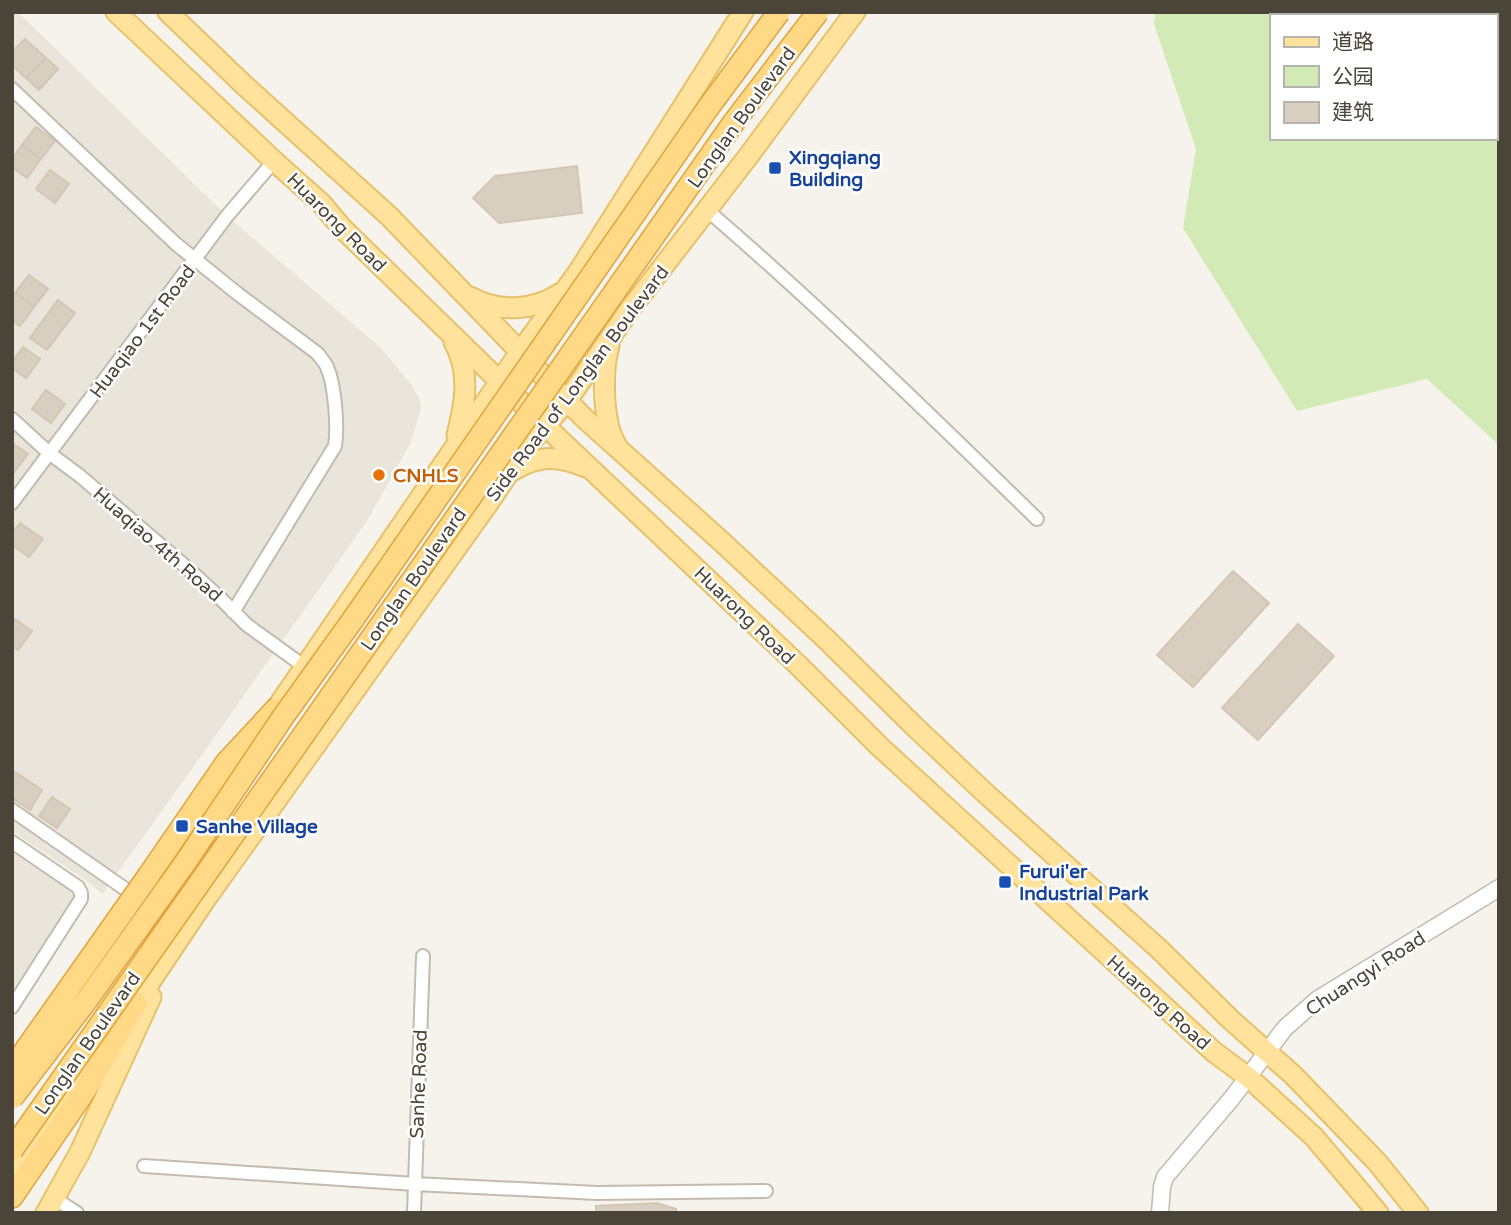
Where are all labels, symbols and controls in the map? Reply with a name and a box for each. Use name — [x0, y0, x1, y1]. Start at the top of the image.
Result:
legend — [1270, 14, 1497, 140]
text: 道路 — [1332, 30, 1374, 55]
street label: Longlan Boulevard — [683, 43, 800, 192]
text: 公园 — [1332, 65, 1374, 90]
text: 建筑 — [1332, 100, 1374, 125]
place label: Xingqiang Building — [789, 147, 881, 192]
marker: Xingqiang Building — [767, 160, 783, 176]
street label: Huarong Road — [282, 169, 390, 277]
street label: Huaqiao 1st Road — [86, 261, 200, 403]
street label: Side Road of Longlan Boulevard — [482, 261, 674, 506]
place label: CNHLS — [393, 465, 459, 487]
marker: CNHLS — [371, 467, 387, 483]
street label: Huaqiao 4th Road — [88, 483, 226, 607]
street label: Longlan Boulevard — [356, 504, 471, 655]
street label: Huarong Road — [689, 562, 799, 669]
place label: Sanhe Village — [196, 816, 318, 839]
marker: Sanhe Village — [174, 818, 190, 834]
place label: Furui'er Industrial Park — [1019, 861, 1149, 905]
marker: Furui'er Industrial Park — [997, 874, 1013, 890]
street label: Chuangyi Road — [1302, 927, 1429, 1021]
street label: Huarong Road — [1102, 951, 1214, 1055]
street label: Longlan Boulevard — [30, 968, 145, 1119]
street label: Sanhe Road — [406, 1029, 432, 1139]

